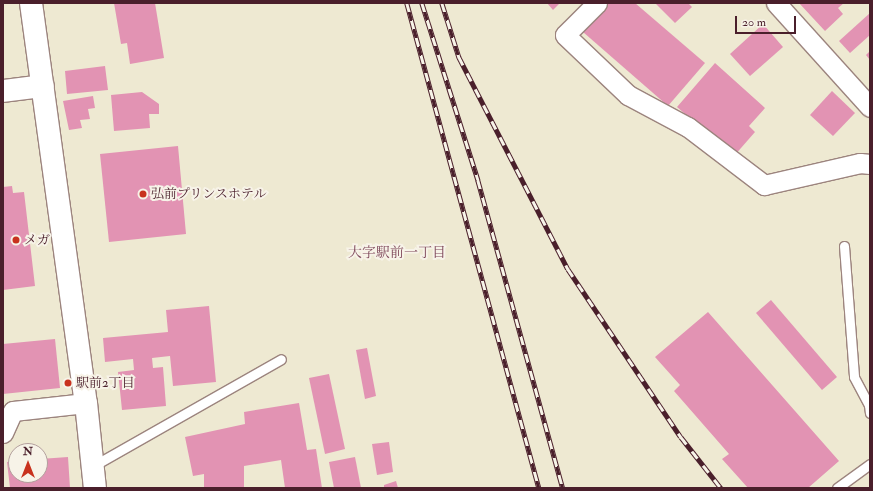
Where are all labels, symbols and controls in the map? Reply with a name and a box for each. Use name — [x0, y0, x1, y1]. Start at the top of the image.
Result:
scale bar — [737, 8, 798, 34]
text: 20 m — [742, 15, 766, 30]
place label: 弘前プリンスホテル — [151, 186, 268, 202]
marker: 弘前プリンスホテル — [138, 189, 148, 199]
place label: メガ — [24, 232, 50, 248]
marker: メガ — [11, 235, 21, 245]
district label: 大字駅前一丁目 — [348, 245, 446, 261]
place label: 駅前2丁目 — [76, 375, 135, 391]
marker: 駅前2丁目 — [63, 378, 73, 388]
north arrow — [8, 443, 48, 483]
text: N — [23, 445, 33, 458]

